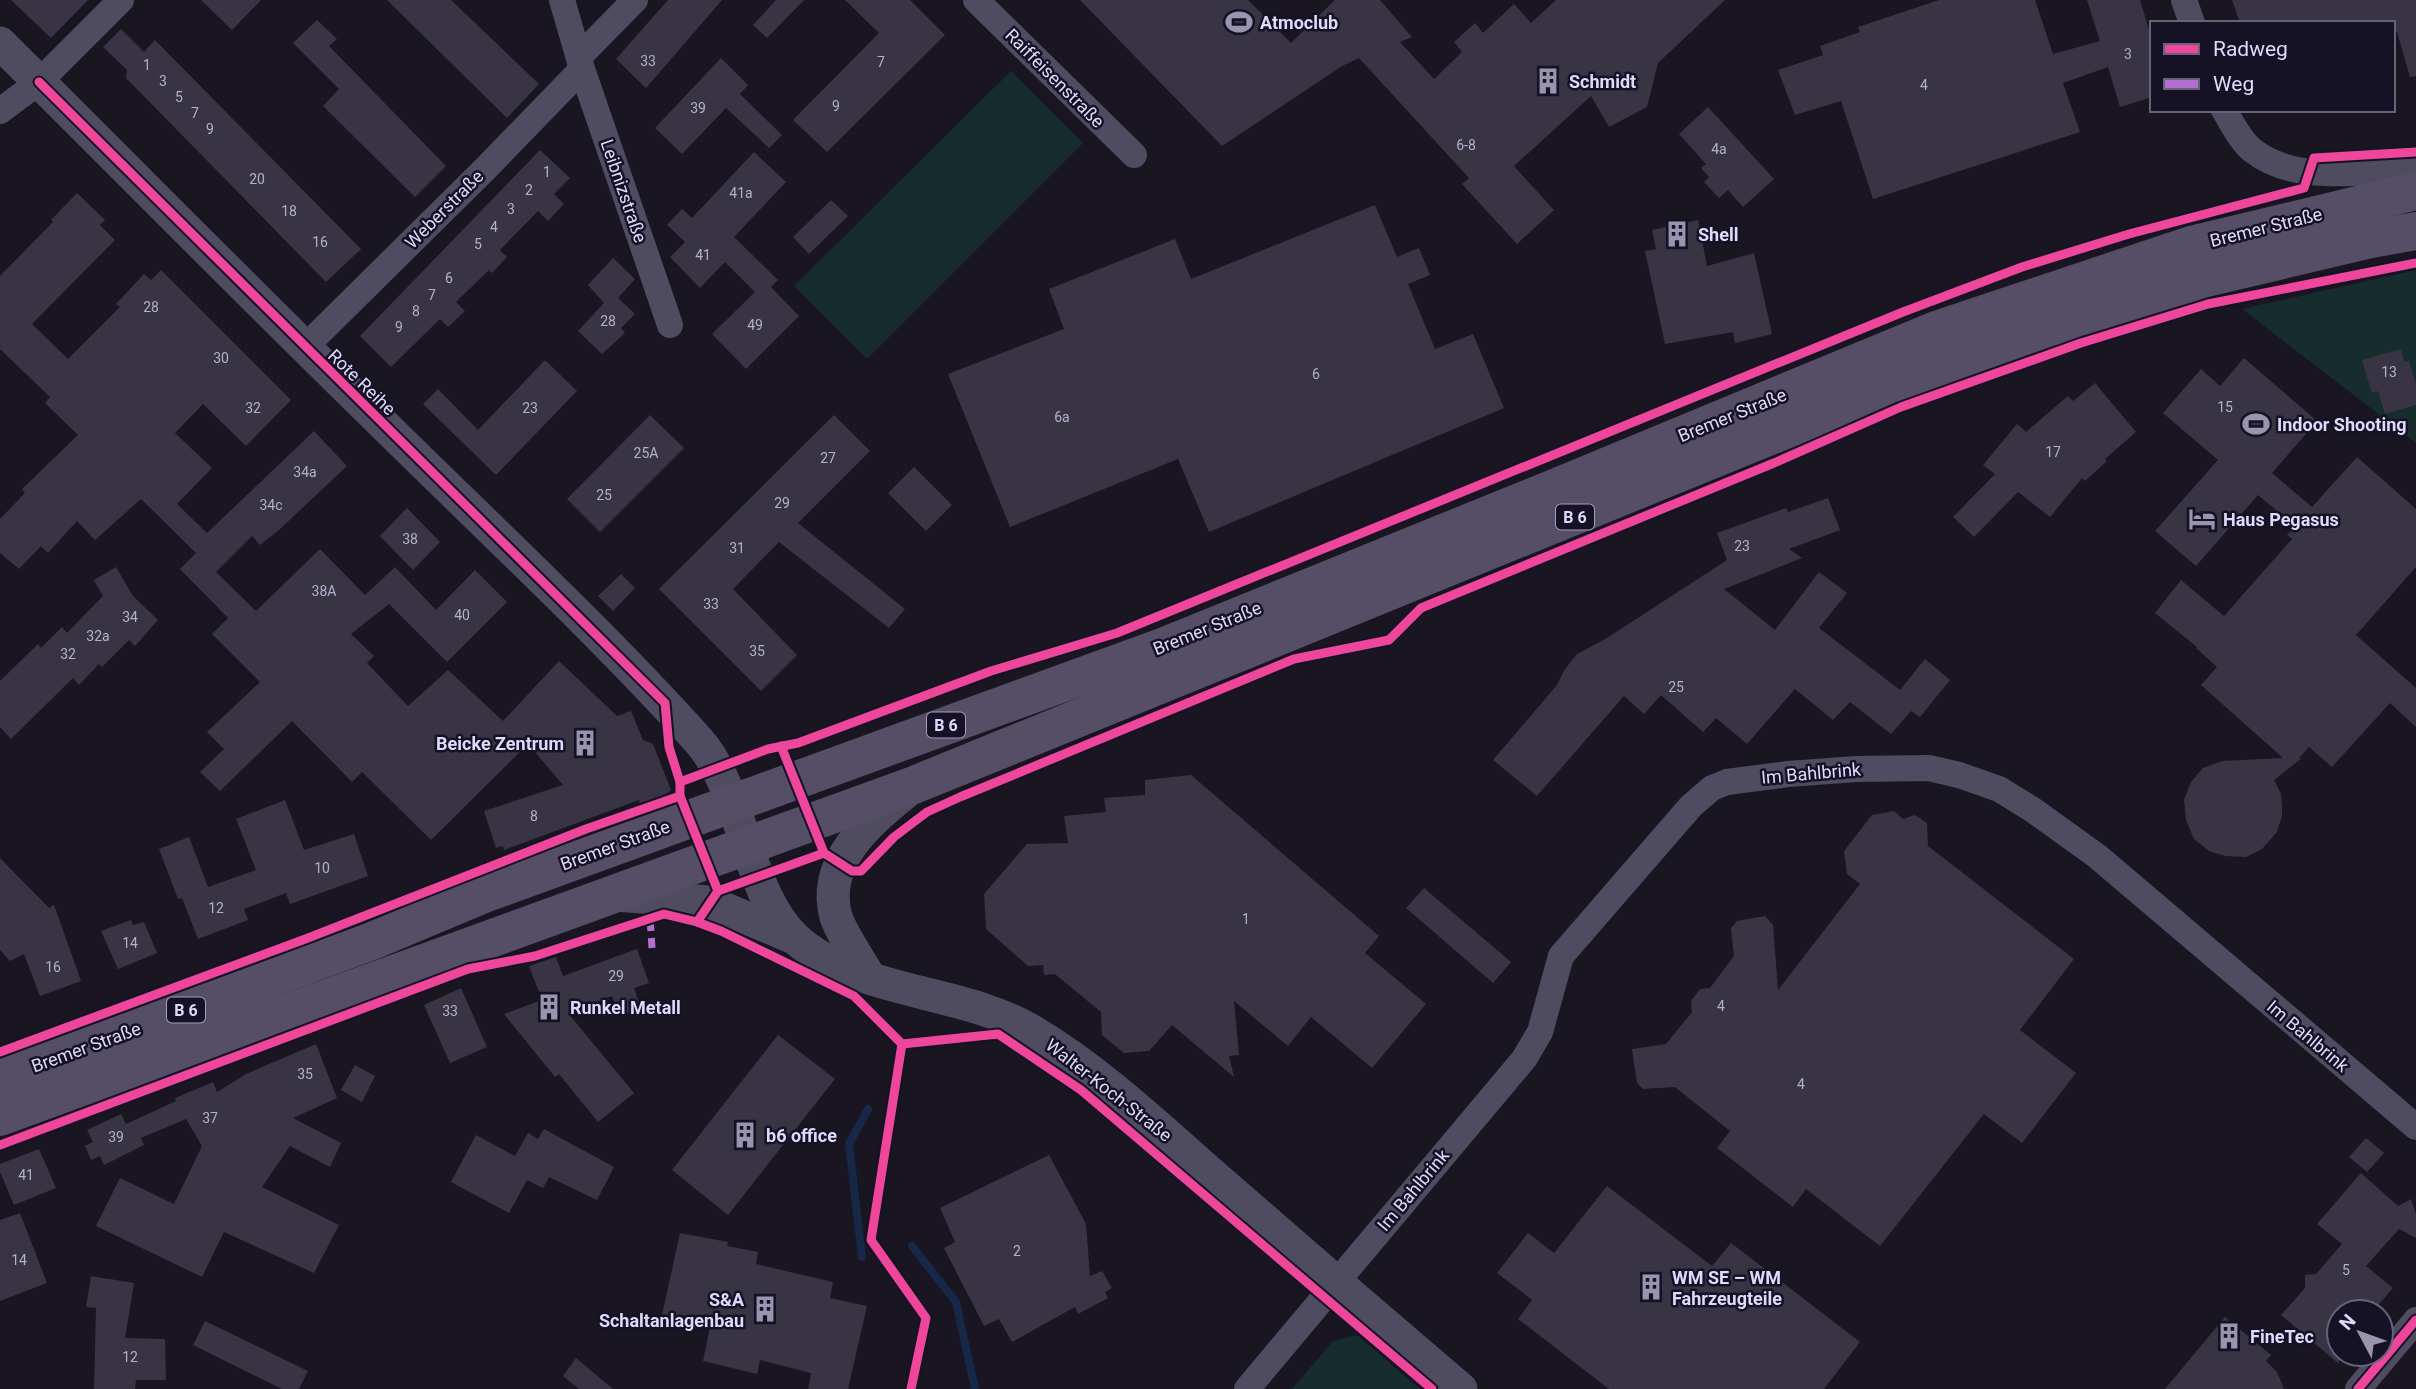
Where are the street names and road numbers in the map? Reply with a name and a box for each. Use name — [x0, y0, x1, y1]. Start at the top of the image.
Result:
street label: Raiffeisenstraße — [1001, 24, 1109, 132]
street label: Leibnizstraße — [596, 137, 652, 245]
street label: Weberstraße — [401, 166, 487, 252]
street label: Bremer Straße — [2208, 203, 2324, 251]
street label: Rote Reihe — [324, 345, 400, 419]
street label: Bremer Straße — [1675, 384, 1789, 446]
road number: B 6 — [1556, 504, 1594, 530]
street label: Bremer Straße — [1150, 597, 1264, 659]
road number: B 6 — [927, 712, 965, 738]
street label: Im Bahlbrink — [1760, 758, 1863, 788]
street label: Bremer Straße — [557, 815, 673, 875]
street label: Im Bahlbrink — [2263, 996, 2354, 1077]
road number: B 6 — [167, 998, 205, 1022]
street label: Bremer Straße — [28, 1017, 144, 1077]
street label: Walter-Koch-Straße — [1042, 1034, 1176, 1146]
street label: Im Bahlbrink — [1373, 1144, 1454, 1235]

